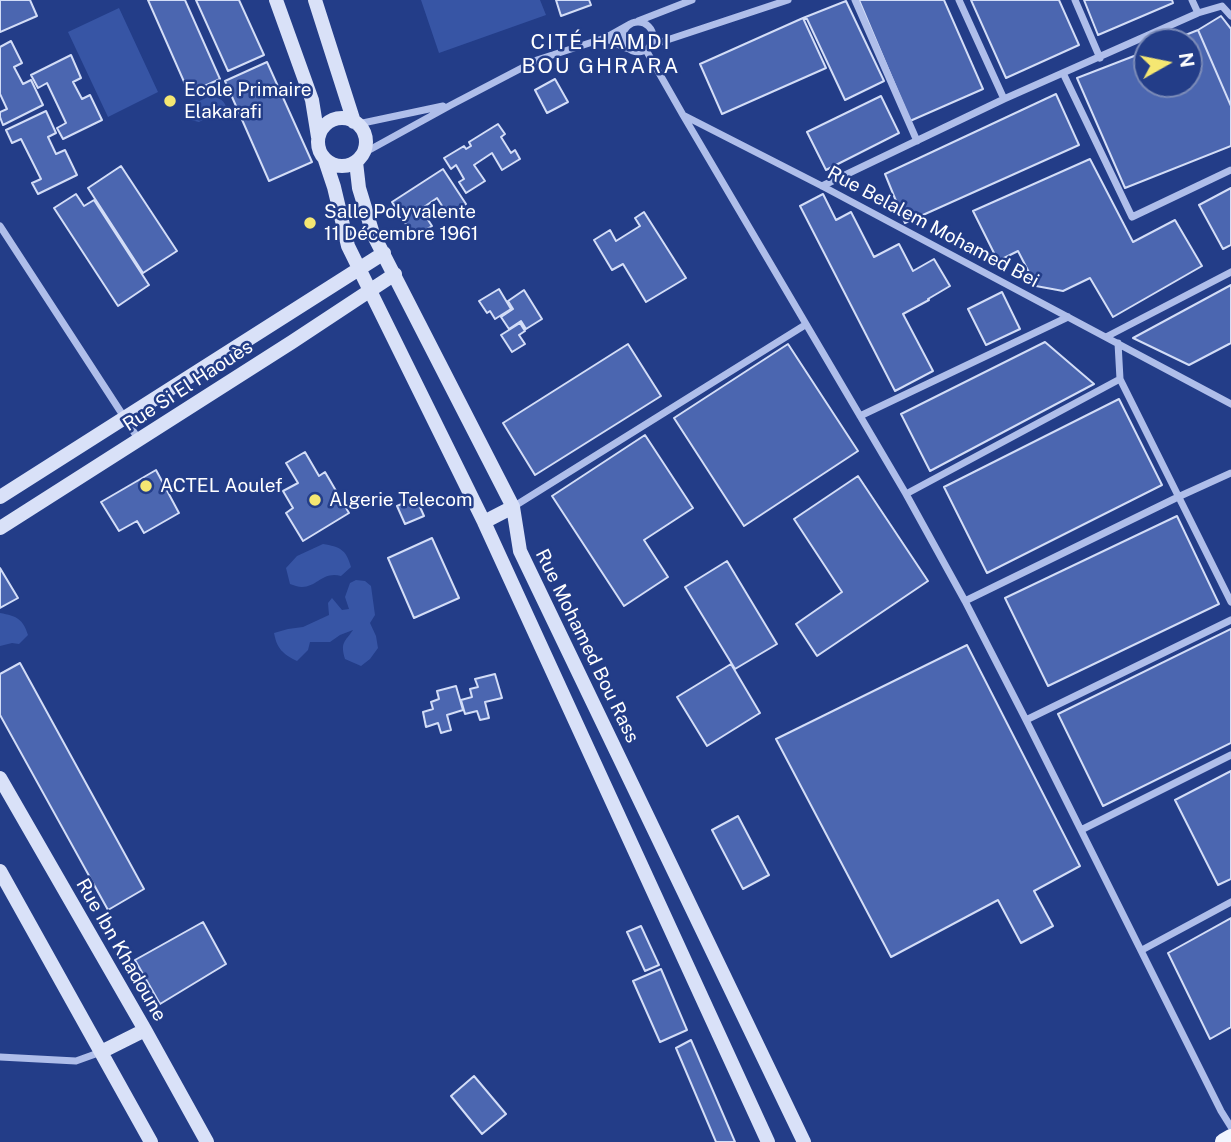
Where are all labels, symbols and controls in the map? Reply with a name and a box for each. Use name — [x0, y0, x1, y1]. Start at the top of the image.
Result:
north arrow — [1133, 28, 1203, 98]
district label: CITÉ HAMDI BOU GHRARA — [523, 30, 679, 80]
text: N — [1175, 51, 1199, 69]
place label: Ecole Primaire Elakarafi — [184, 79, 311, 123]
marker: Ecole Primaire Elakarafi — [162, 93, 178, 109]
street label: Rue Belalem Mohamed Bei — [823, 161, 1043, 293]
place label: Salle Polyvalente 11 Décembre 1961 — [324, 201, 479, 245]
marker: Salle Polyvalente 11 Décembre 1961 — [302, 215, 318, 231]
street label: Rue Si El Haouès — [119, 336, 257, 436]
place label: ACTEL Aoulef — [160, 475, 283, 497]
marker: ACTEL Aoulef — [138, 478, 154, 494]
place label: Algerie Telecom — [329, 489, 472, 511]
marker: Algerie Telecom — [307, 492, 323, 508]
street label: Rue Mohamed Bou Rass — [530, 545, 644, 747]
street label: Rue Ibn Khadoune — [71, 875, 171, 1025]

